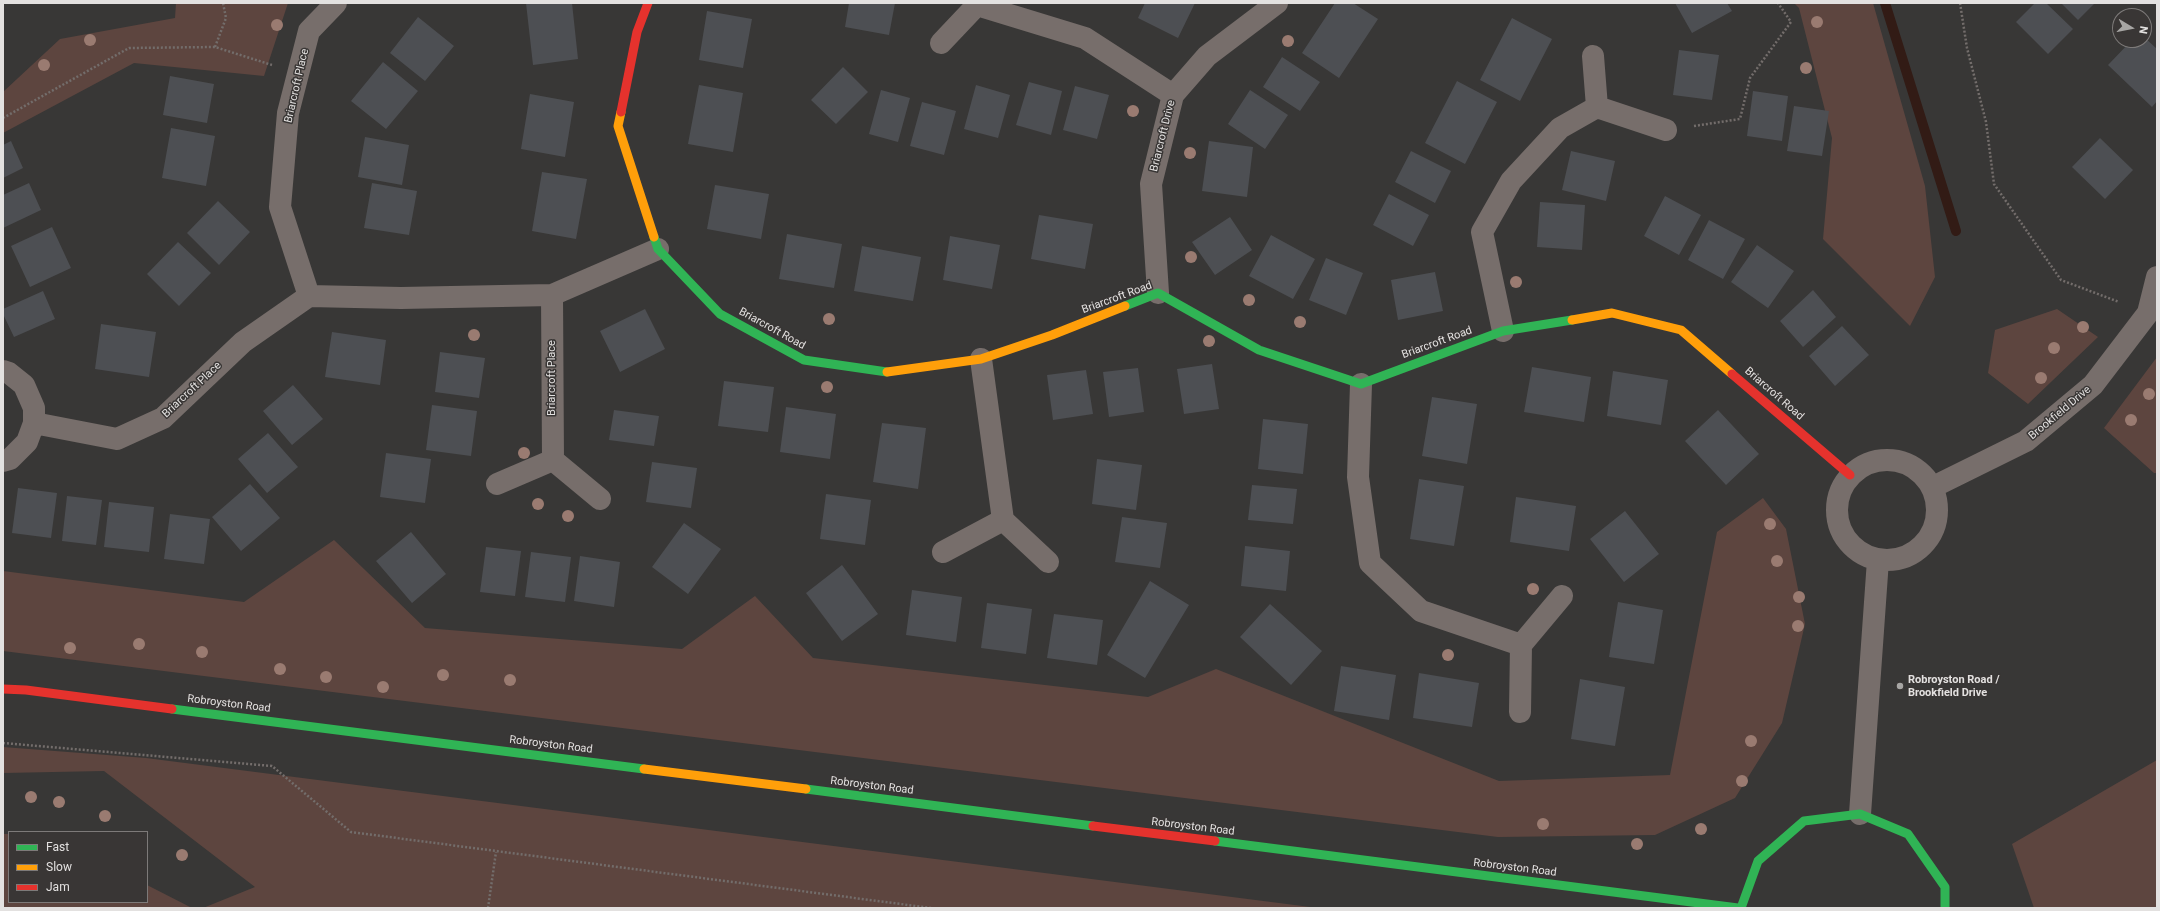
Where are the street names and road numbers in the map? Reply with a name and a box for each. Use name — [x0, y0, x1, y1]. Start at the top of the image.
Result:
street label: Briarcroft Place — [282, 48, 312, 124]
street label: Briarcroft Drive — [1148, 99, 1178, 173]
street label: Briarcroft Road — [1080, 279, 1154, 317]
street label: Briarcroft Road — [736, 305, 808, 353]
street label: Briarcroft Road — [1400, 324, 1474, 362]
street label: Briarcroft Place — [545, 340, 559, 416]
street label: Briarcroft Place — [160, 359, 224, 421]
street label: Briarcroft Road — [1742, 365, 1806, 423]
street label: Brookfield Drive — [2026, 383, 2094, 443]
street label: Robroyston Road — [187, 692, 271, 716]
street label: Robroyston Road — [509, 733, 593, 757]
street label: Robroyston Road — [830, 774, 914, 798]
street label: Robroyston Road — [1151, 815, 1235, 839]
street label: Robroyston Road — [1473, 856, 1557, 880]

